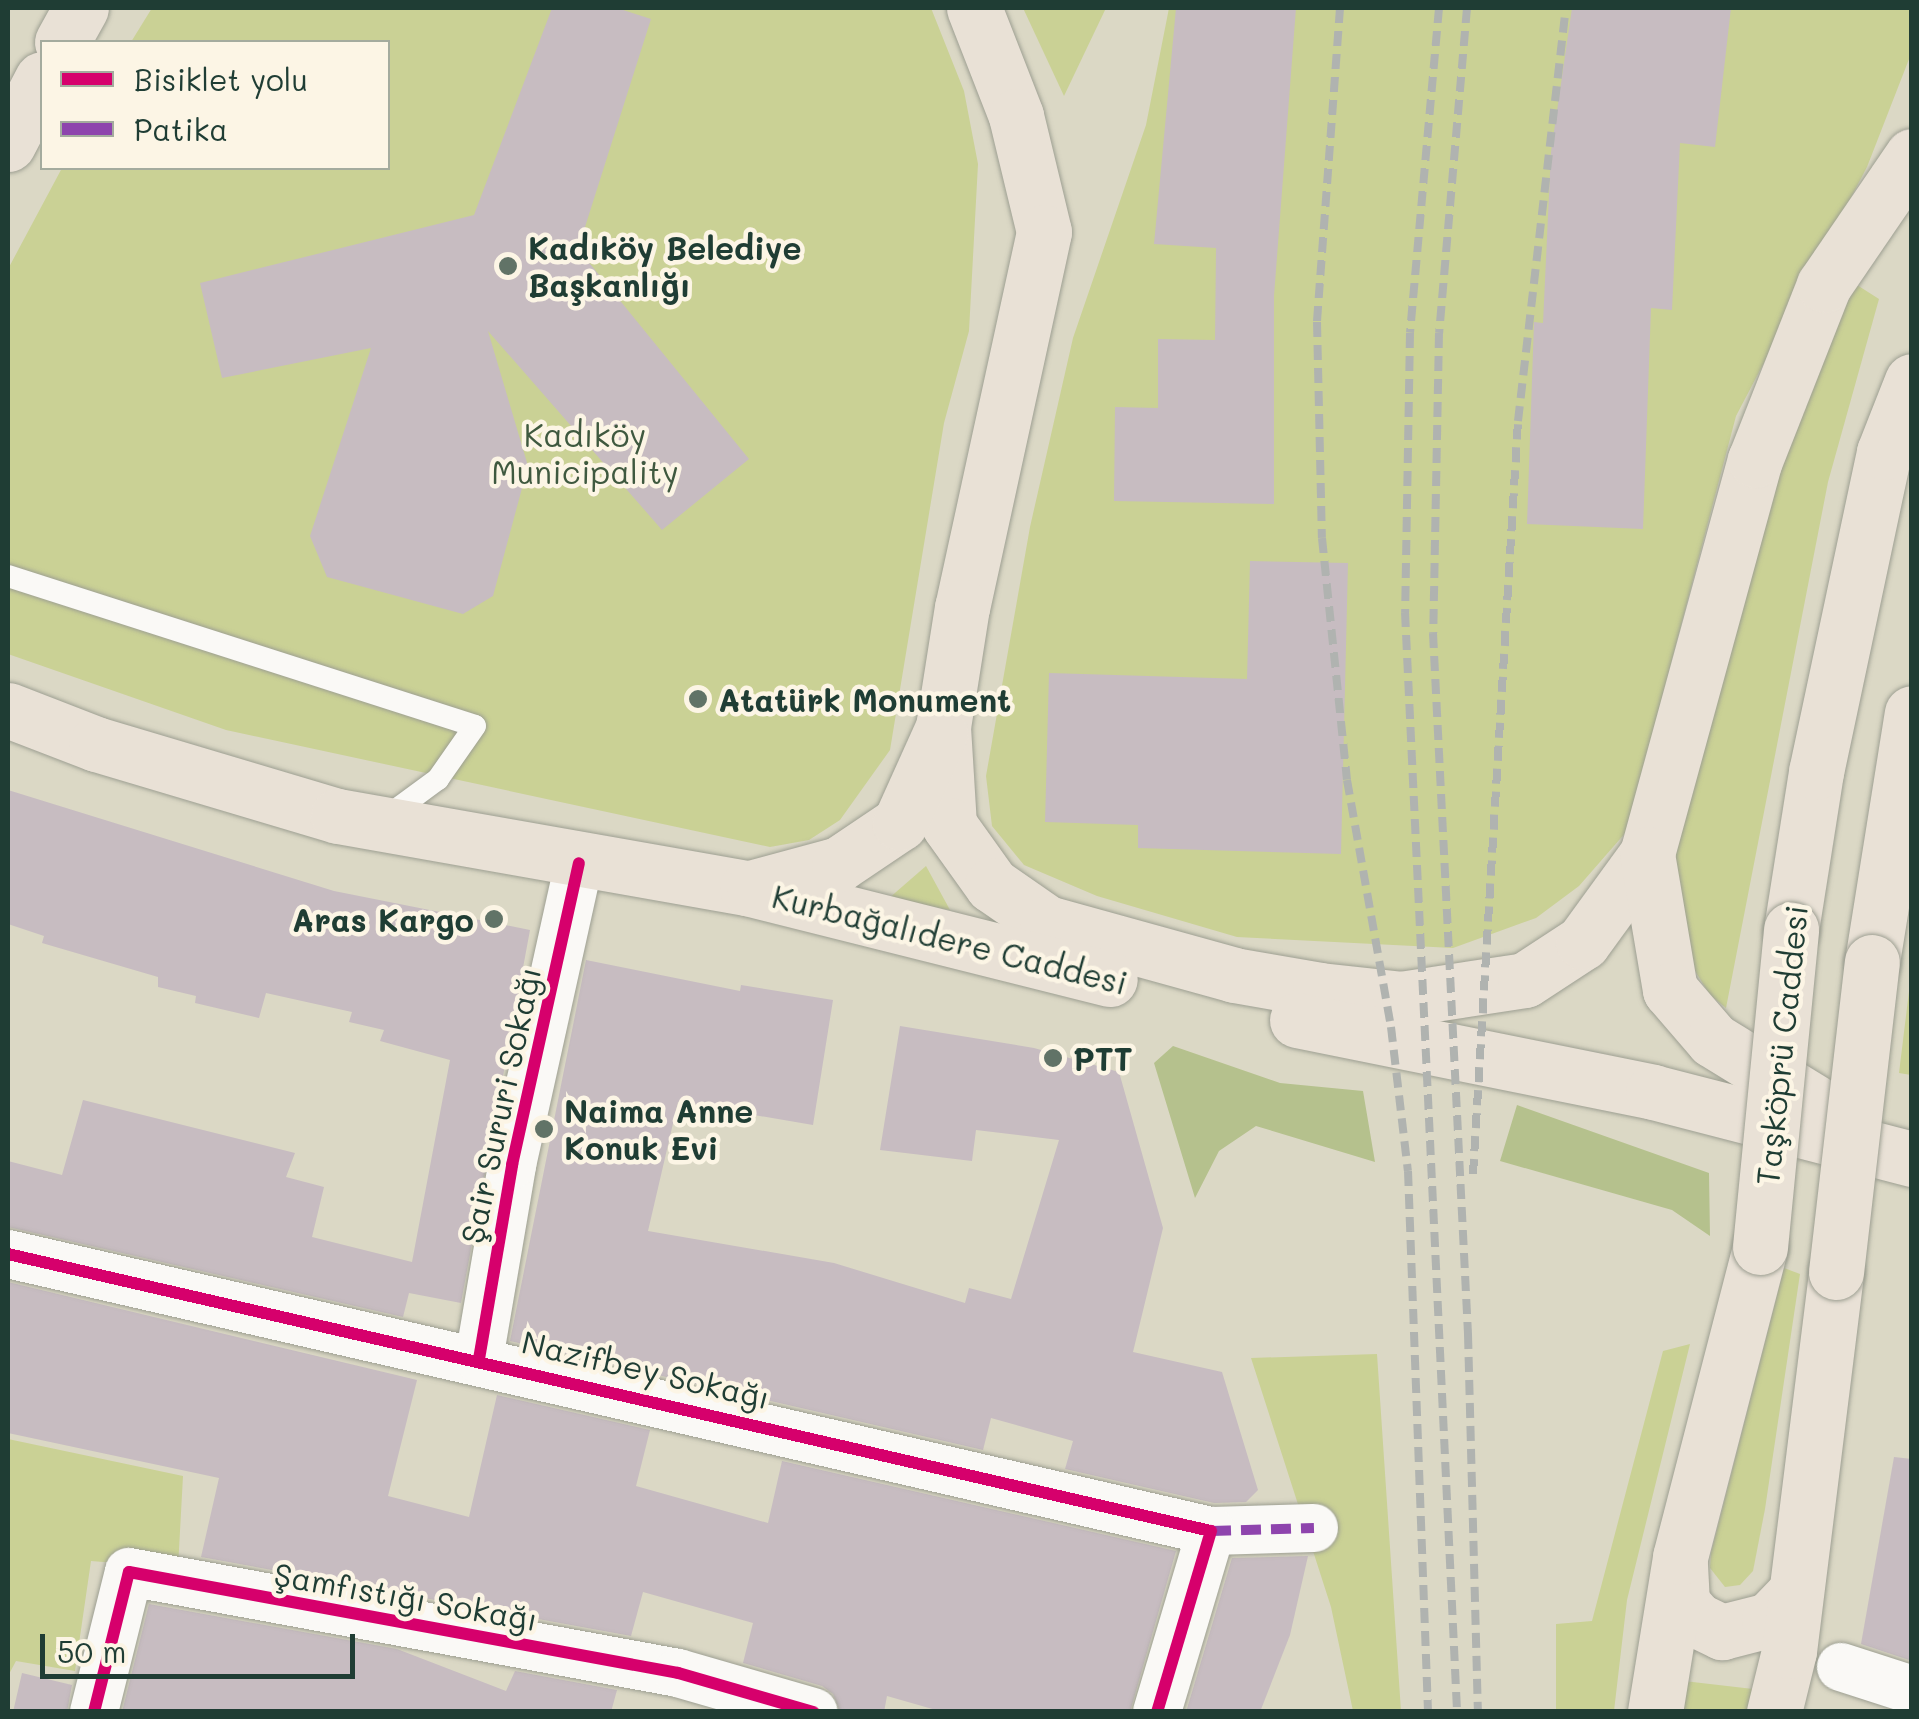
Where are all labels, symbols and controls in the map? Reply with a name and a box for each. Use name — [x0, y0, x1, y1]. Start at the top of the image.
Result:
legend — [40, 40, 390, 170]
text: Bisiklet yolu — [134, 59, 308, 99]
text: Patika — [134, 109, 228, 149]
place label: Kadıköy Belediye Başkanlığı — [528, 229, 802, 304]
marker: Kadıköy Belediye Başkanlığı — [497, 255, 519, 277]
park label: Kadıköy Municipality — [491, 416, 679, 491]
place label: Atatürk Monument — [718, 680, 1011, 718]
marker: Atatürk Monument — [687, 688, 709, 710]
street label: Kurbağalıdere Caddesi — [768, 876, 1132, 1002]
place label: Aras Kargo — [292, 900, 474, 938]
street label: Taşköprü Caddesi — [1747, 903, 1815, 1187]
marker: Aras Kargo — [483, 908, 505, 930]
street label: Şair Sururi Sokağı — [452, 963, 548, 1247]
place label: PTT — [1073, 1039, 1133, 1077]
marker: PTT — [1042, 1047, 1064, 1069]
place label: Naima Anne Konuk Evi — [564, 1092, 753, 1167]
marker: Naima Anne Konuk Evi — [533, 1118, 555, 1140]
street label: Nazifbey Sokağı — [518, 1322, 774, 1416]
street label: Şamfıstığı Sokağı — [271, 1554, 541, 1638]
scale bar — [45, 1614, 360, 1676]
text: 50 m — [57, 1631, 127, 1671]

